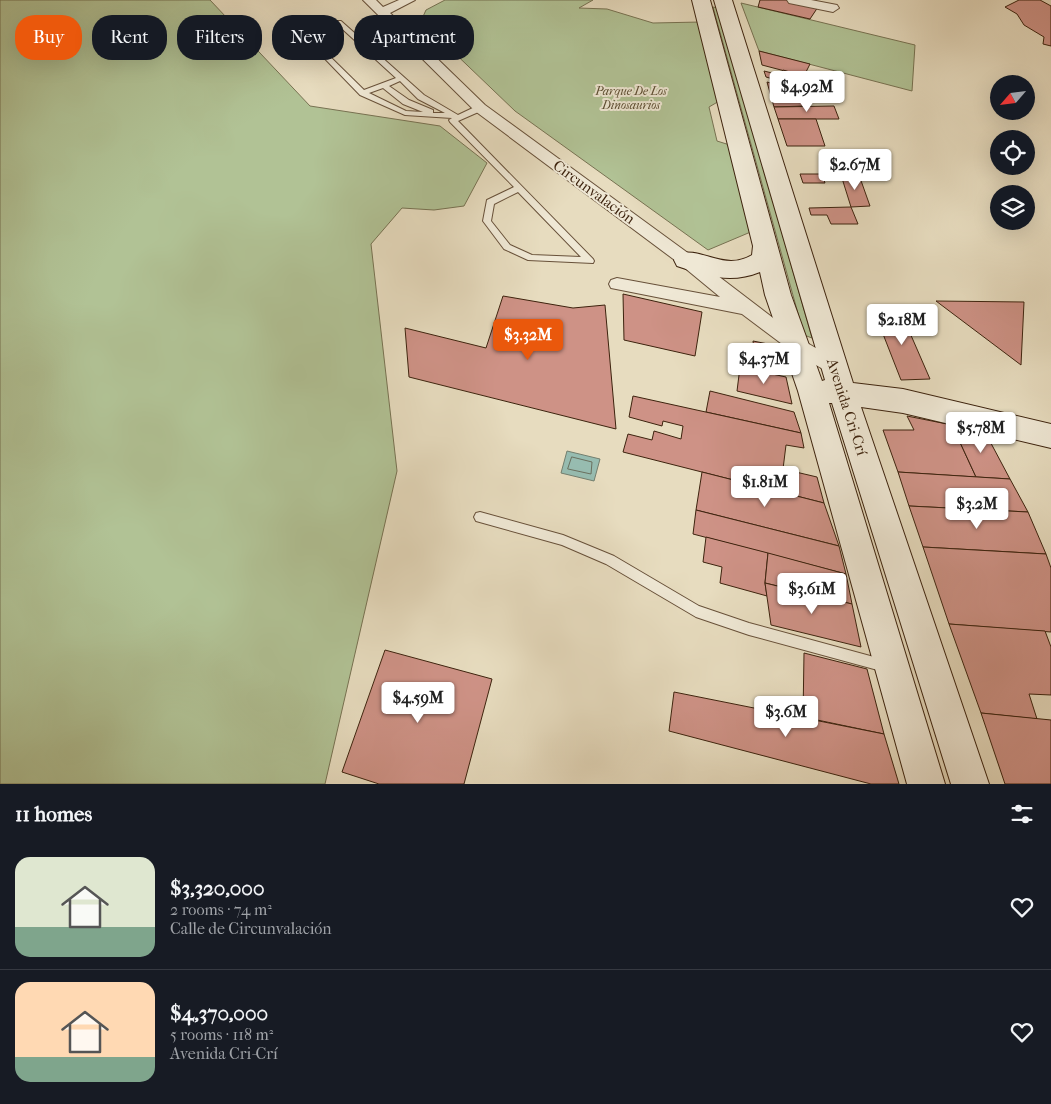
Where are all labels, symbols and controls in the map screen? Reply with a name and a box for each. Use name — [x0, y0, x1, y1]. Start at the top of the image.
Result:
chip: Buy — [15, 15, 82, 60]
chip: Rent — [92, 15, 167, 60]
chip: Filters — [177, 15, 262, 60]
chip: New — [272, 15, 344, 60]
chip: Apartment — [354, 15, 474, 60]
pin: $4.92M — [766, 70, 848, 113]
north arrow — [990, 75, 1035, 120]
map controls — [990, 75, 1035, 230]
text: $4.92M — [781, 77, 833, 96]
park label: Parque De Los Dinosaurios — [594, 84, 667, 112]
button: locate — [990, 130, 1035, 175]
pin: $2.67M — [814, 148, 896, 191]
text: $2.67M — [829, 155, 881, 174]
street label: Circunvalación — [550, 156, 639, 228]
button: layers — [990, 185, 1035, 230]
pin: $2.18M — [861, 304, 943, 346]
text: $2.18M — [878, 310, 926, 329]
pin: $3.32M — [487, 318, 569, 361]
text: $3.32M — [504, 325, 552, 344]
pin: $4.37M — [723, 342, 805, 385]
text: $4.37M — [739, 349, 789, 368]
street label: Avenida Cri-Crí — [823, 355, 871, 458]
pin: $5.78M — [940, 412, 1022, 454]
text: $5.78M — [957, 418, 1005, 437]
pin: $1.81M — [724, 466, 806, 508]
text: $1.81M — [742, 472, 788, 491]
pin: $3.2M — [942, 488, 1012, 530]
text: $3.2M — [956, 494, 998, 513]
pin: $3.61M — [771, 572, 853, 615]
text: $3.61M — [788, 579, 836, 598]
pin: $4.59M — [377, 682, 459, 724]
text: $4.59M — [392, 688, 444, 707]
pin: $3.6M — [751, 696, 821, 738]
text: $3.6M — [765, 702, 807, 721]
icon: filters — [1008, 800, 1036, 828]
text: 11 homes — [15, 802, 92, 826]
text: $3,320,000 — [170, 876, 265, 900]
icon: home — [55, 877, 115, 937]
icon: heart — [1008, 893, 1036, 921]
text: 2 rooms · 74 m² — [170, 900, 272, 919]
text: Calle de Circunvalación — [170, 919, 332, 938]
text: $4,370,000 — [170, 1001, 268, 1025]
icon: home — [55, 1002, 115, 1062]
icon: heart — [1008, 1018, 1036, 1046]
text: 5 rooms · 118 m² — [170, 1025, 273, 1044]
text: Avenida Cri-Crí — [170, 1044, 278, 1063]

